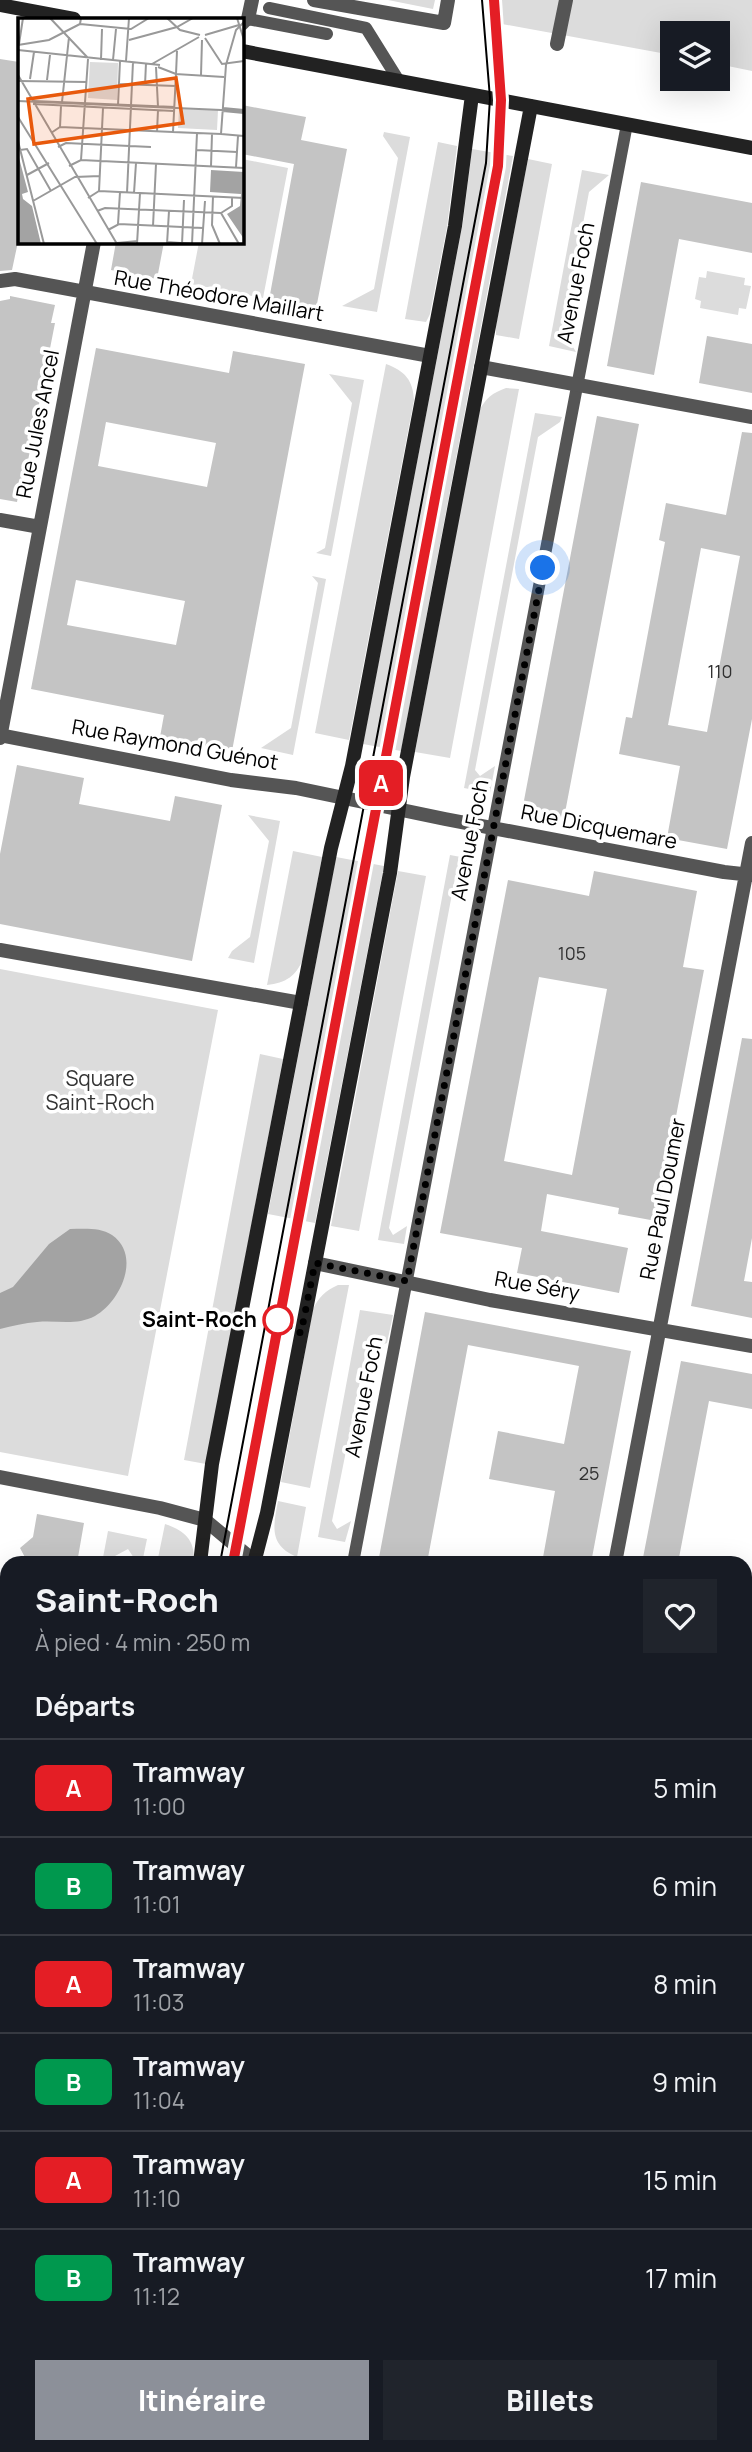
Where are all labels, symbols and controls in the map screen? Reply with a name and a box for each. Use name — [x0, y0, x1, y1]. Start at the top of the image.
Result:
inset map — [18, 18, 243, 243]
map controls — [660, 21, 730, 91]
button: layers — [660, 21, 730, 91]
street label: Avenue Foch — [550, 220, 600, 346]
street label: Rue Théodore Maillart — [112, 263, 326, 327]
street label: Rue Jules Ancel — [9, 347, 65, 501]
your location — [525, 550, 560, 585]
house number: 110 — [707, 659, 733, 683]
street label: Rue Raymond Guénot — [70, 712, 281, 776]
line badge: A — [358, 760, 404, 806]
text: A — [373, 766, 389, 799]
street label: Avenue Foch — [444, 777, 494, 903]
street label: Rue Dicquemare — [519, 797, 680, 855]
house number: 105 — [558, 941, 586, 965]
park label: Square Saint-Roch — [46, 1064, 154, 1116]
street label: Rue Paul Doumer — [633, 1115, 692, 1282]
street label: Rue Séry — [492, 1264, 582, 1306]
place label: Saint-Roch — [142, 1305, 257, 1333]
marker: Saint-Roch — [263, 1305, 293, 1335]
street label: Avenue Foch — [338, 1334, 388, 1460]
house number: 25 — [579, 1461, 599, 1485]
text: Saint-Roch — [35, 1577, 219, 1622]
button: heart — [643, 1579, 717, 1653]
text: À pied · 4 min · 250 m — [35, 1626, 250, 1658]
text: Départs — [35, 1688, 135, 1724]
text: Tramway — [133, 1754, 245, 1790]
text: 5 min — [653, 1770, 717, 1806]
text: A — [65, 1771, 82, 1804]
text: 11:00 — [133, 1790, 186, 1822]
text: Tramway — [133, 1852, 245, 1888]
text: 6 min — [652, 1868, 717, 1904]
text: B — [66, 1869, 81, 1902]
text: 11:01 — [133, 1888, 181, 1920]
text: Tramway — [133, 1950, 245, 1986]
text: 8 min — [653, 1966, 717, 2002]
text: A — [65, 1967, 82, 2000]
text: 11:03 — [133, 1986, 185, 2018]
text: Tramway — [133, 2048, 245, 2084]
text: 9 min — [652, 2064, 717, 2100]
text: B — [66, 2065, 81, 2098]
text: 11:04 — [133, 2084, 185, 2116]
text: Tramway — [133, 2146, 245, 2182]
text: 15 min — [643, 2162, 717, 2198]
text: A — [65, 2163, 82, 2196]
text: 11:10 — [133, 2182, 181, 2214]
text: Tramway — [133, 2244, 245, 2280]
text: 17 min — [645, 2260, 717, 2296]
text: B — [66, 2261, 81, 2294]
text: 11:12 — [133, 2280, 180, 2312]
button: Itinéraire — [35, 2360, 369, 2440]
button: Billets — [383, 2360, 717, 2440]

